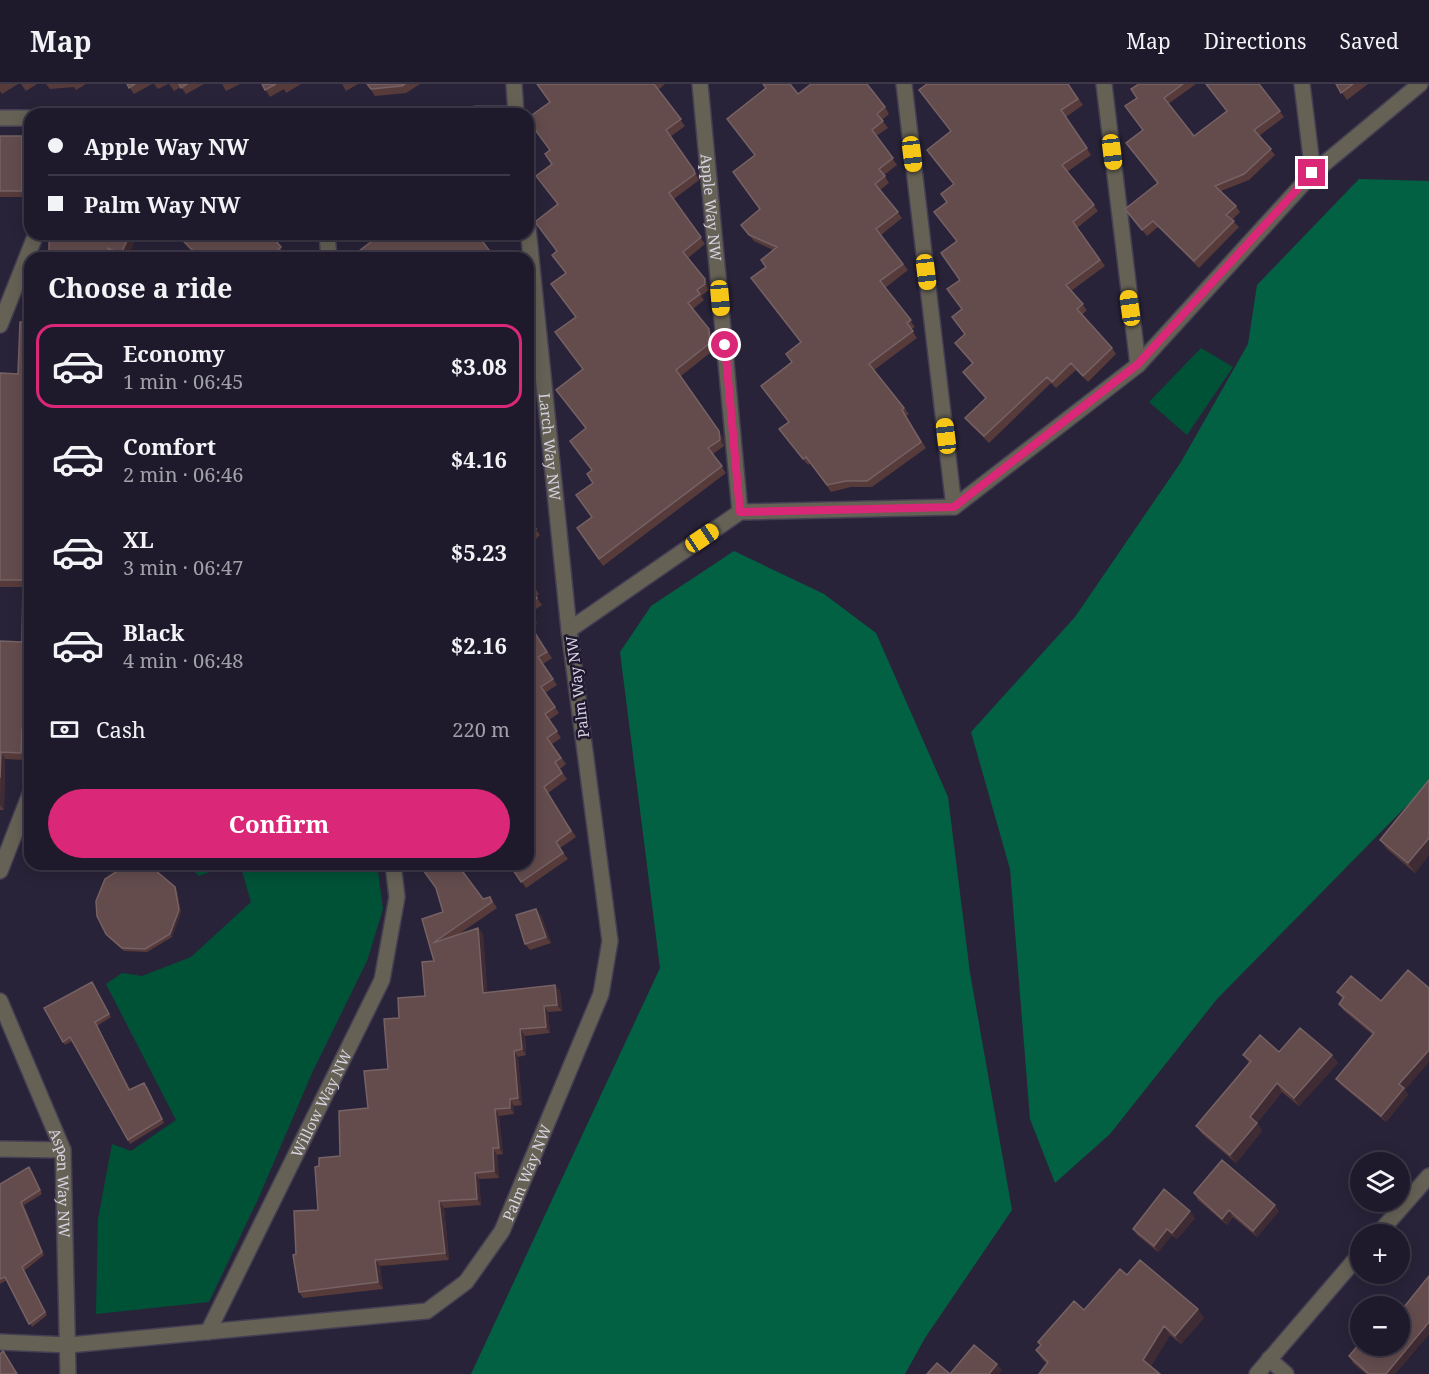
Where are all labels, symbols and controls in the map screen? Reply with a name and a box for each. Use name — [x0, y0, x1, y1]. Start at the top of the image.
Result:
text: Map — [30, 22, 92, 60]
text: Map — [1126, 27, 1171, 55]
text: Directions — [1204, 27, 1306, 55]
text: Saved — [1339, 27, 1399, 55]
text: Apple Way NW — [84, 131, 249, 161]
car — [1101, 133, 1123, 171]
car — [901, 135, 923, 173]
street label: Apple Way NW — [697, 153, 727, 262]
route end — [1298, 159, 1325, 186]
text: Palm Way NW — [84, 189, 240, 219]
car — [915, 253, 937, 291]
text: Choose a ride — [48, 269, 233, 306]
car — [709, 279, 731, 317]
car — [1119, 289, 1141, 327]
route start — [711, 331, 738, 358]
text: Economy — [123, 338, 225, 368]
icon: car — [51, 339, 105, 393]
text: $3.08 — [451, 351, 507, 381]
text: 1 min · 06:45 — [123, 368, 243, 395]
street label: Larch Way NW — [535, 392, 566, 502]
car — [935, 417, 957, 455]
text: Comfort — [123, 431, 216, 461]
icon: car — [51, 432, 105, 486]
text: $4.16 — [451, 444, 507, 474]
text: 2 min · 06:46 — [123, 461, 243, 488]
car — [682, 520, 722, 556]
text: XL — [123, 524, 154, 554]
icon: car — [51, 525, 105, 579]
text: $5.23 — [451, 537, 507, 567]
text: 3 min · 06:47 — [123, 554, 243, 581]
text: Black — [123, 617, 184, 647]
icon: car — [51, 618, 105, 672]
text: $2.16 — [451, 630, 507, 660]
street label: Palm Way NW — [561, 635, 593, 739]
text: 4 min · 06:48 — [123, 647, 243, 674]
icon: cash — [48, 713, 81, 746]
text: Cash — [96, 714, 146, 744]
text: 220 m — [452, 716, 510, 743]
button: Confirm — [48, 789, 510, 858]
street label: Willow Way NW — [286, 1046, 356, 1161]
street label: Palm Way NW — [497, 1121, 556, 1224]
street label: Aspen Way NW — [45, 1125, 75, 1238]
map controls — [1350, 1152, 1410, 1356]
button: layers — [1350, 1152, 1410, 1212]
button: + — [1350, 1224, 1410, 1284]
button: − — [1350, 1296, 1410, 1356]

